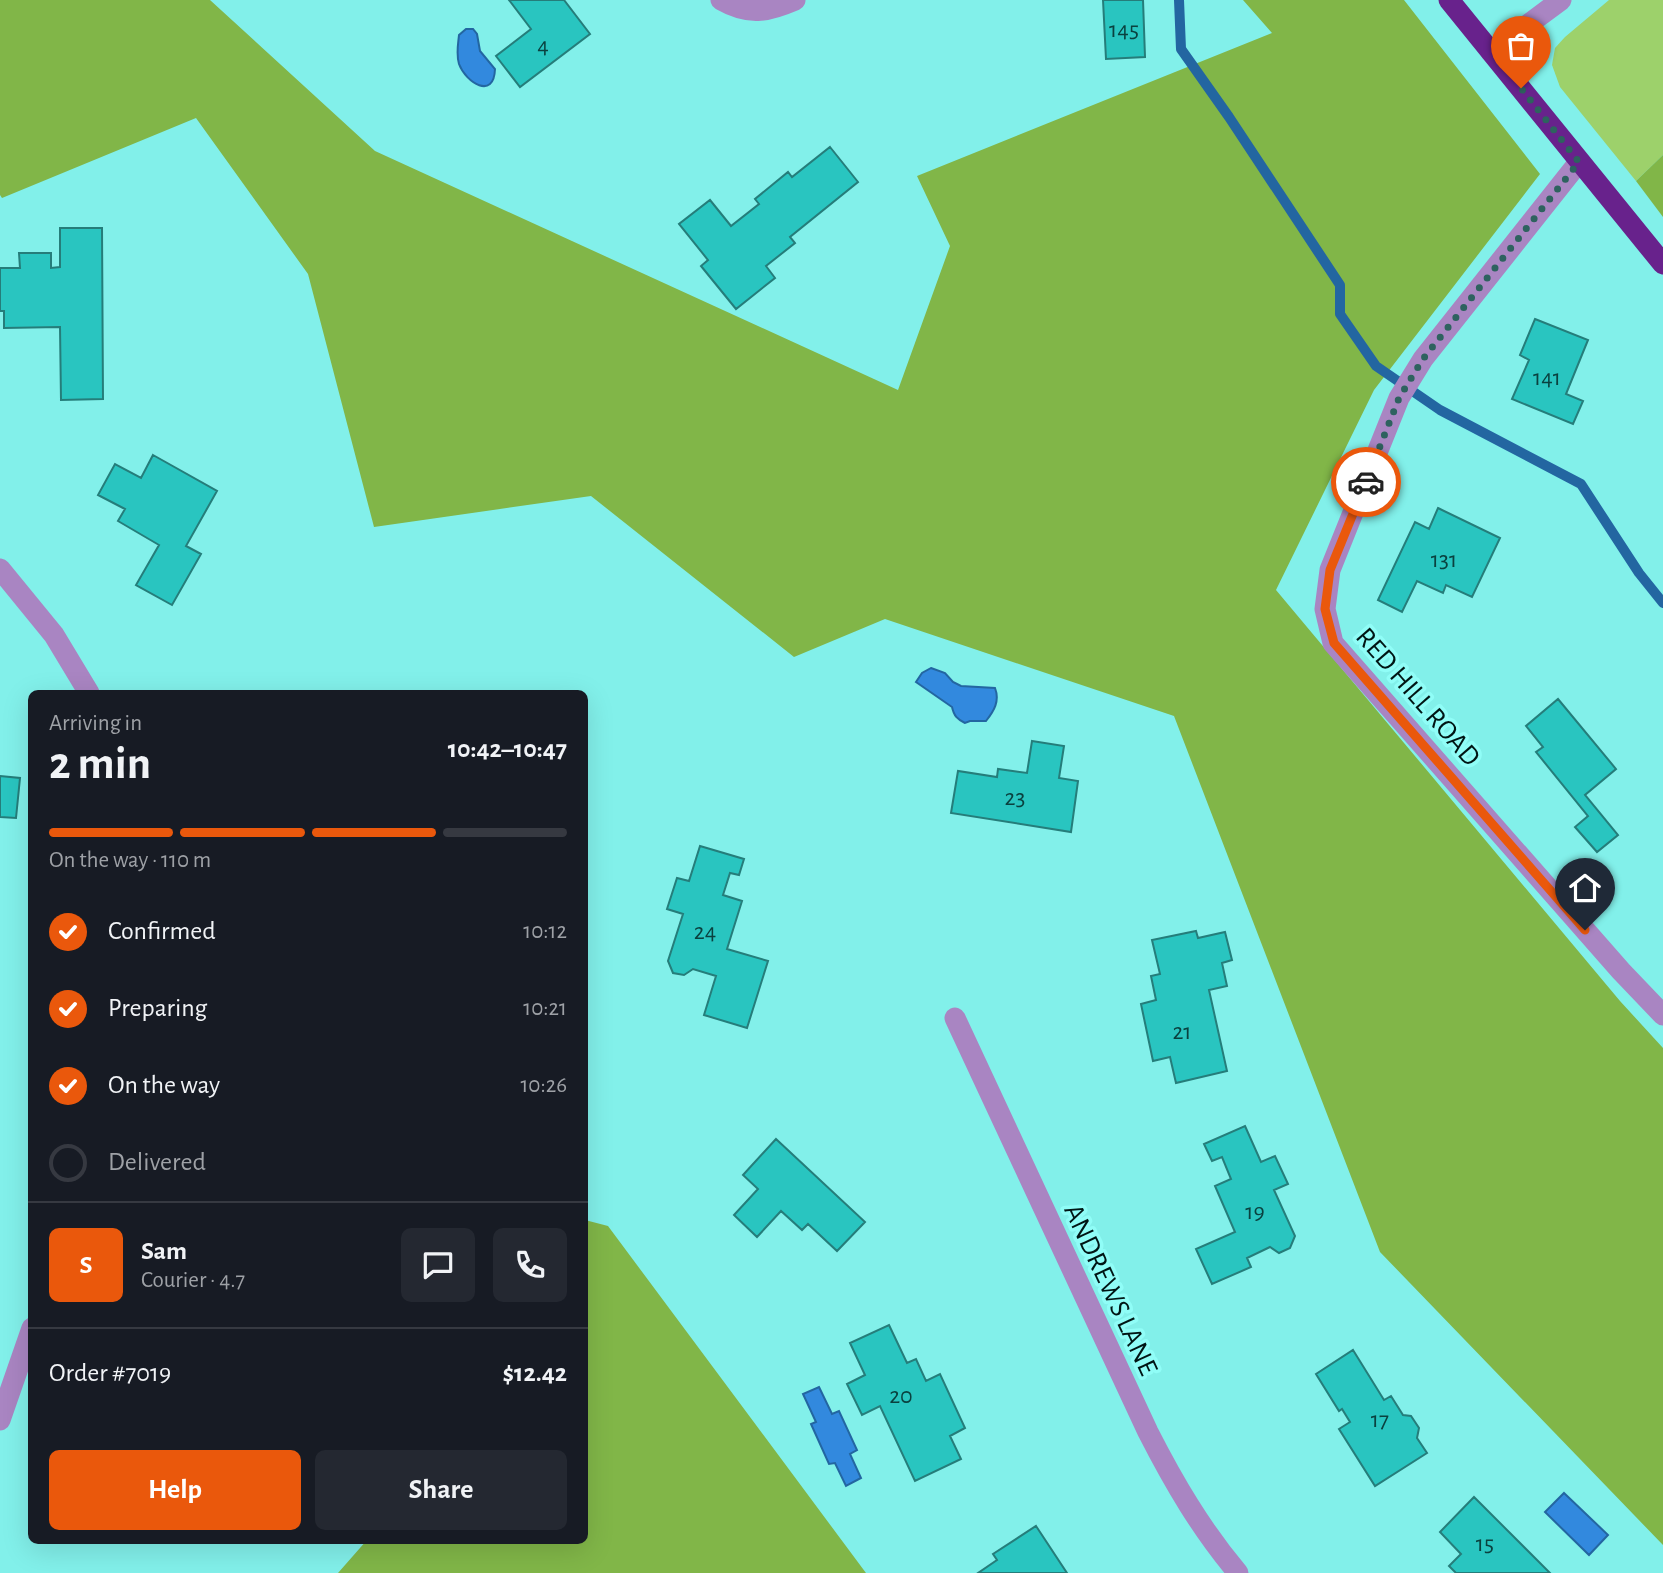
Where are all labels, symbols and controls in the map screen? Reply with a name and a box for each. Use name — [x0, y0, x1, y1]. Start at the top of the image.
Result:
pin — [1491, 16, 1551, 88]
house number: 145 — [1109, 18, 1139, 42]
icon: bag — [1502, 27, 1540, 65]
house number: 4 — [537, 34, 549, 58]
house number: 141 — [1533, 366, 1561, 390]
courier — [1331, 447, 1401, 517]
icon: car — [1347, 463, 1385, 501]
house number: 131 — [1431, 548, 1457, 572]
street label: RED HILL ROAD — [1350, 623, 1485, 772]
text: Arriving in — [49, 712, 142, 735]
text: 10:42–10:47 — [448, 736, 567, 762]
text: 2 min — [49, 741, 151, 787]
house number: 23 — [1005, 786, 1025, 810]
text: On the way · 110 m — [49, 849, 211, 872]
pin — [1555, 858, 1615, 930]
icon: home — [1566, 869, 1604, 907]
icon: check — [49, 913, 87, 951]
text: Confirmed — [108, 918, 216, 944]
text: 10:12 — [523, 920, 567, 943]
house number: 24 — [694, 920, 716, 944]
icon: check — [49, 990, 87, 1028]
text: Preparing — [108, 995, 207, 1021]
text: 10:21 — [523, 997, 567, 1020]
house number: 21 — [1172, 1020, 1192, 1044]
icon: check — [49, 1067, 87, 1105]
text: On the way — [108, 1072, 220, 1098]
text: 10:26 — [520, 1074, 567, 1097]
text: Delivered — [108, 1149, 206, 1175]
street label: ANDREWS LANE — [1058, 1200, 1162, 1380]
house number: 19 — [1245, 1200, 1265, 1224]
button: chat — [401, 1228, 475, 1302]
button: phone — [493, 1228, 567, 1302]
text: Sam — [141, 1238, 187, 1264]
text: S — [80, 1252, 92, 1278]
text: Courier · 4.7 — [141, 1269, 245, 1292]
text: Order #7019 — [49, 1360, 171, 1386]
text: $12.42 — [502, 1360, 567, 1386]
house number: 20 — [889, 1384, 913, 1408]
house number: 17 — [1371, 1408, 1389, 1432]
button: Help — [49, 1450, 301, 1530]
button: Share — [315, 1450, 567, 1530]
house number: 15 — [1476, 1532, 1494, 1556]

